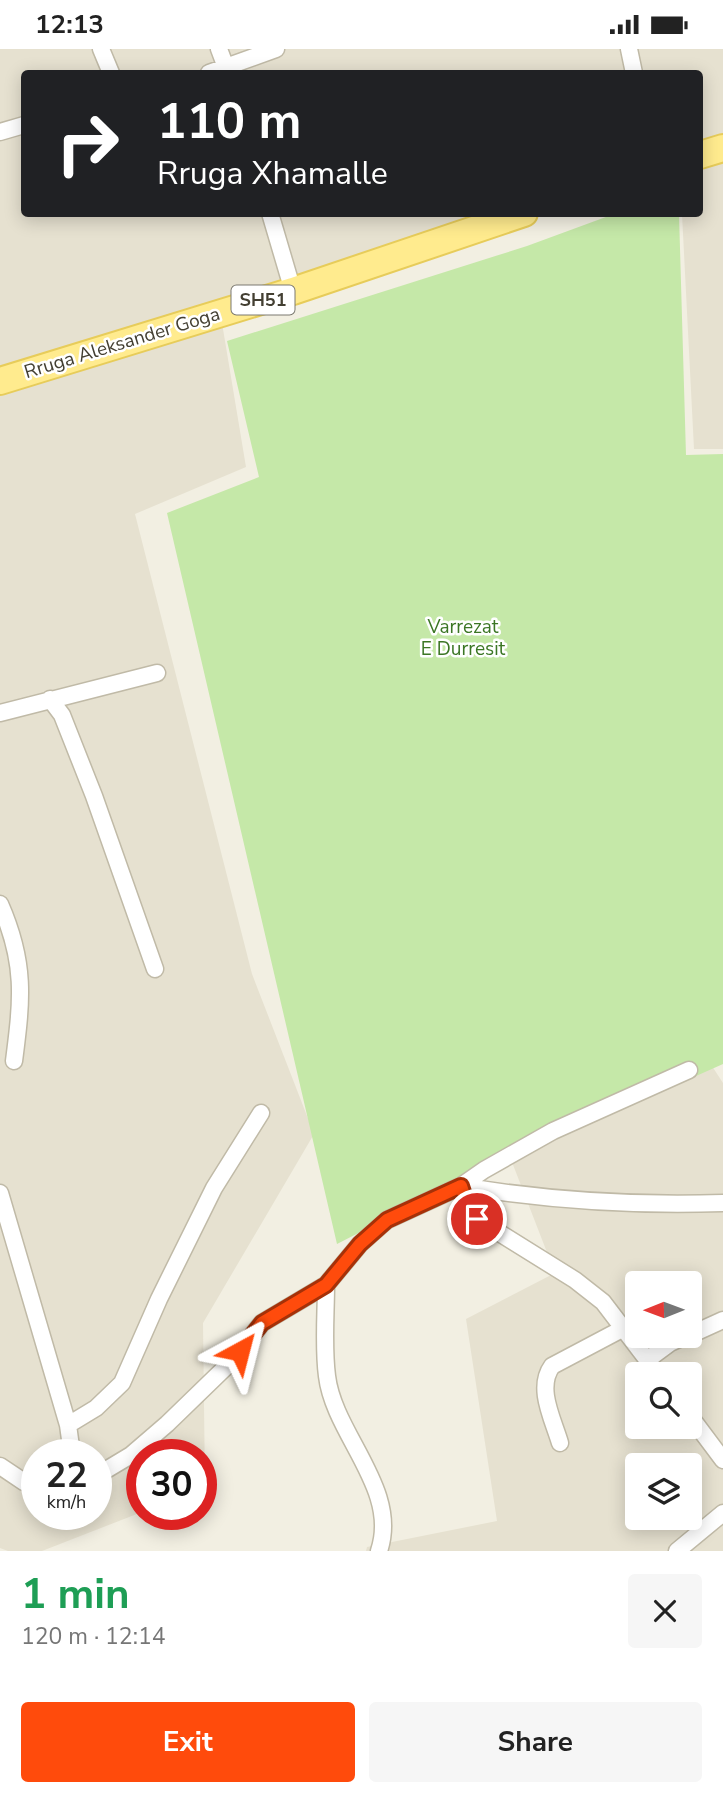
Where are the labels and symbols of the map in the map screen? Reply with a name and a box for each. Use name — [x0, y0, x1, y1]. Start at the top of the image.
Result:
road number: SH51 — [232, 285, 294, 314]
street label: Rruga Aleksander Goga — [21, 301, 223, 385]
park label: Varrezat E Durresit — [421, 614, 506, 662]
pin — [447, 1189, 507, 1249]
north arrow — [625, 1271, 702, 1347]
position arrow — [203, 1314, 277, 1388]
speed limit sign: 30 — [126, 1439, 217, 1530]

